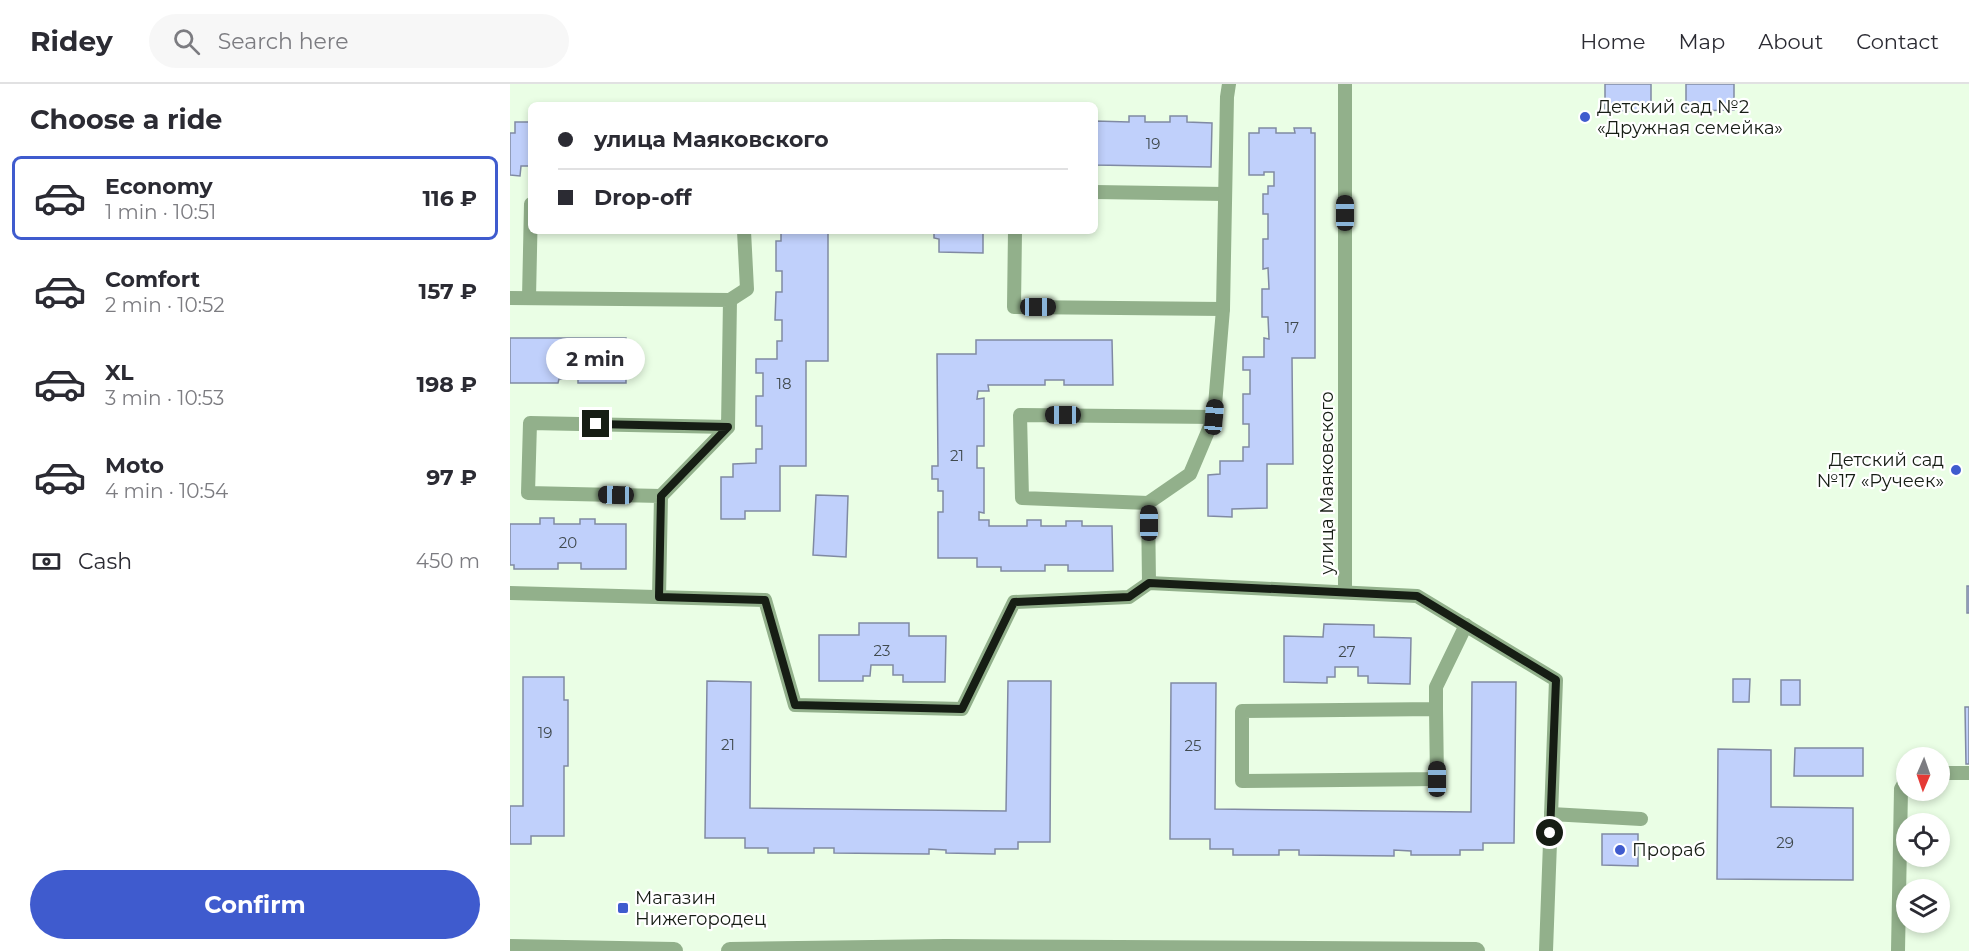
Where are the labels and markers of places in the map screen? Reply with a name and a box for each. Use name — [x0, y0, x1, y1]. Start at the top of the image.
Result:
place label: Детский сад №2 «Дружная семейка» — [1597, 96, 1783, 139]
marker: Детский сад №2 «Дружная семейка» — [1578, 110, 1592, 124]
place label: Детский сад №17 «Ручеек» — [1817, 449, 1944, 492]
marker: Детский сад №17 «Ручеек» — [1949, 463, 1963, 477]
place label: Прораб — [1632, 839, 1705, 861]
marker: Прораб — [1613, 843, 1627, 857]
place label: Магазин Нижегородец — [635, 887, 766, 930]
marker: Магазин Нижегородец — [616, 901, 630, 915]

